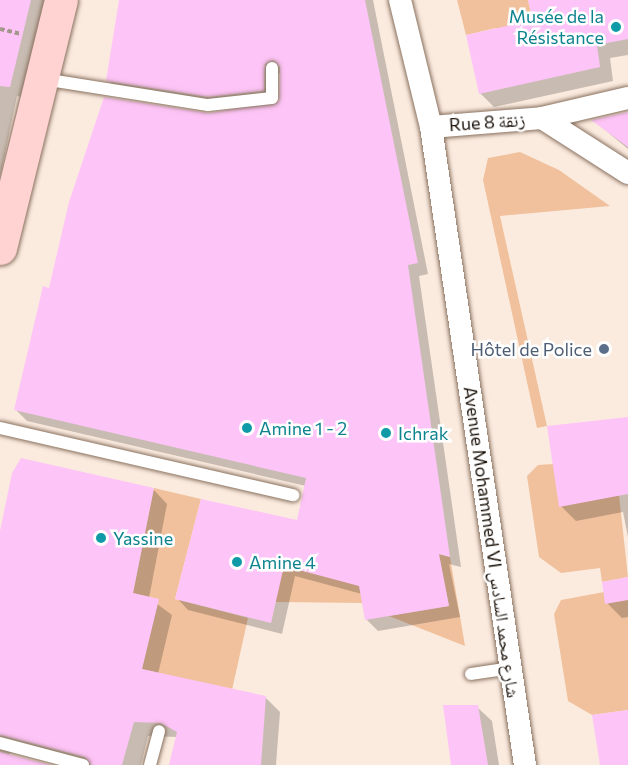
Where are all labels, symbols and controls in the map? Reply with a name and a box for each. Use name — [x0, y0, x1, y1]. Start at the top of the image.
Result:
place label: Musée de la Résistance — [509, 6, 604, 48]
marker: Musée de la Résistance — [609, 20, 623, 34]
street label: Rue 8 زنقة — [448, 109, 526, 135]
place label: Hôtel de Police — [470, 338, 592, 360]
marker: Hôtel de Police — [597, 342, 611, 356]
street label: Avenue Mohammed VI شارع محمد السادس — [459, 385, 525, 699]
place label: Amine 1 - 2 — [259, 417, 347, 439]
marker: Amine 1 - 2 — [240, 421, 254, 435]
place label: Ichrak — [398, 422, 448, 444]
marker: Ichrak — [379, 426, 393, 440]
place label: Yassine — [113, 527, 173, 549]
marker: Yassine — [94, 531, 108, 545]
place label: Amine 4 — [249, 551, 316, 573]
marker: Amine 4 — [230, 555, 244, 569]

